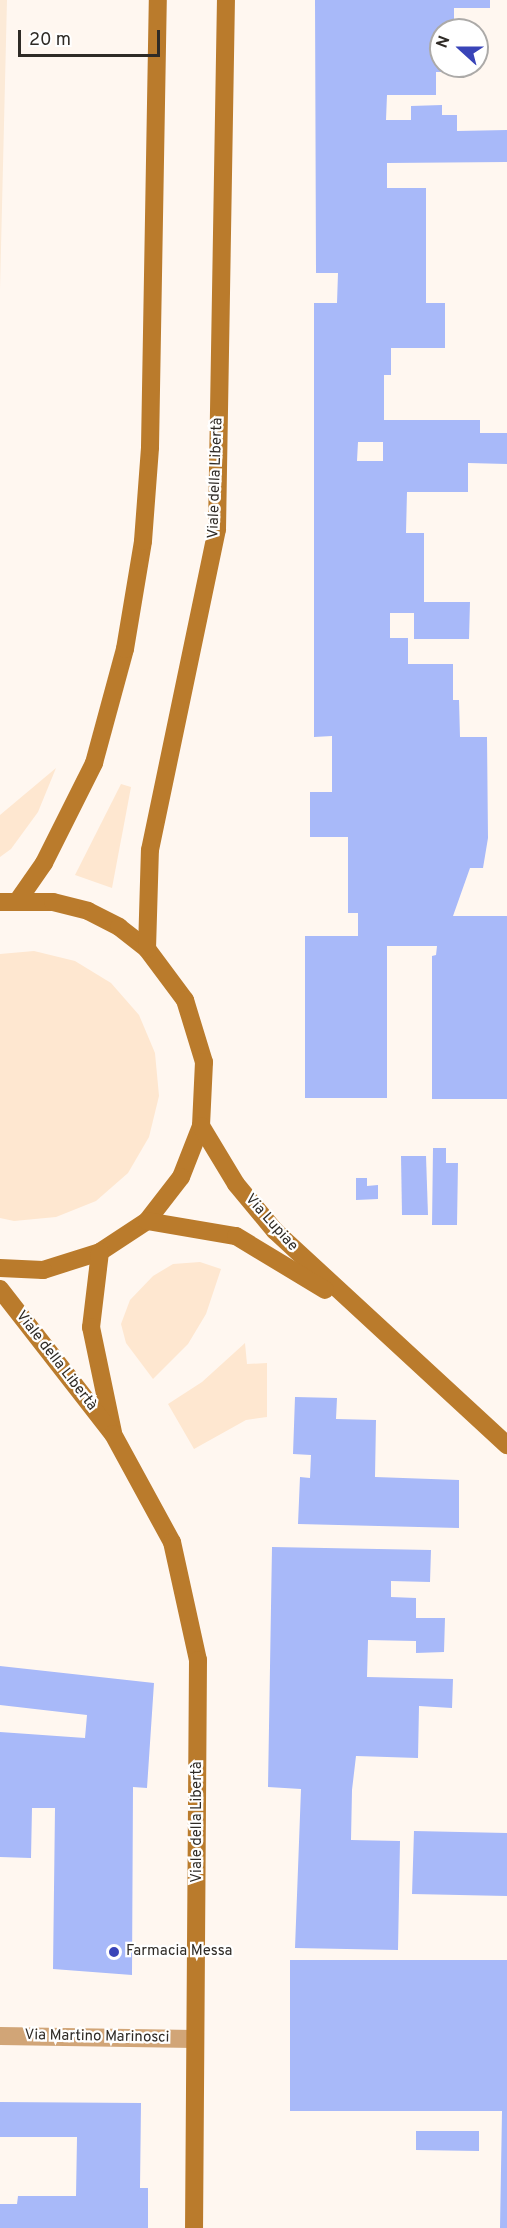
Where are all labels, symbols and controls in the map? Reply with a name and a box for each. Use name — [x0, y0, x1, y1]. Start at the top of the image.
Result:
scale bar — [21, 18, 164, 56]
north arrow — [429, 18, 489, 78]
text: 20 m — [29, 29, 71, 52]
text: N — [433, 33, 455, 51]
street label: Viale della Libertà — [205, 417, 227, 539]
street label: Via Lupiae — [241, 1191, 301, 1255]
street label: Viale della Libertà — [12, 1308, 100, 1414]
street label: Viale della Libertà — [189, 1761, 207, 1883]
place label: Farmacia Messa — [126, 1943, 233, 1961]
marker: Farmacia Messa — [107, 1945, 121, 1959]
street label: Via Martino Marinosci — [24, 2027, 170, 2047]

